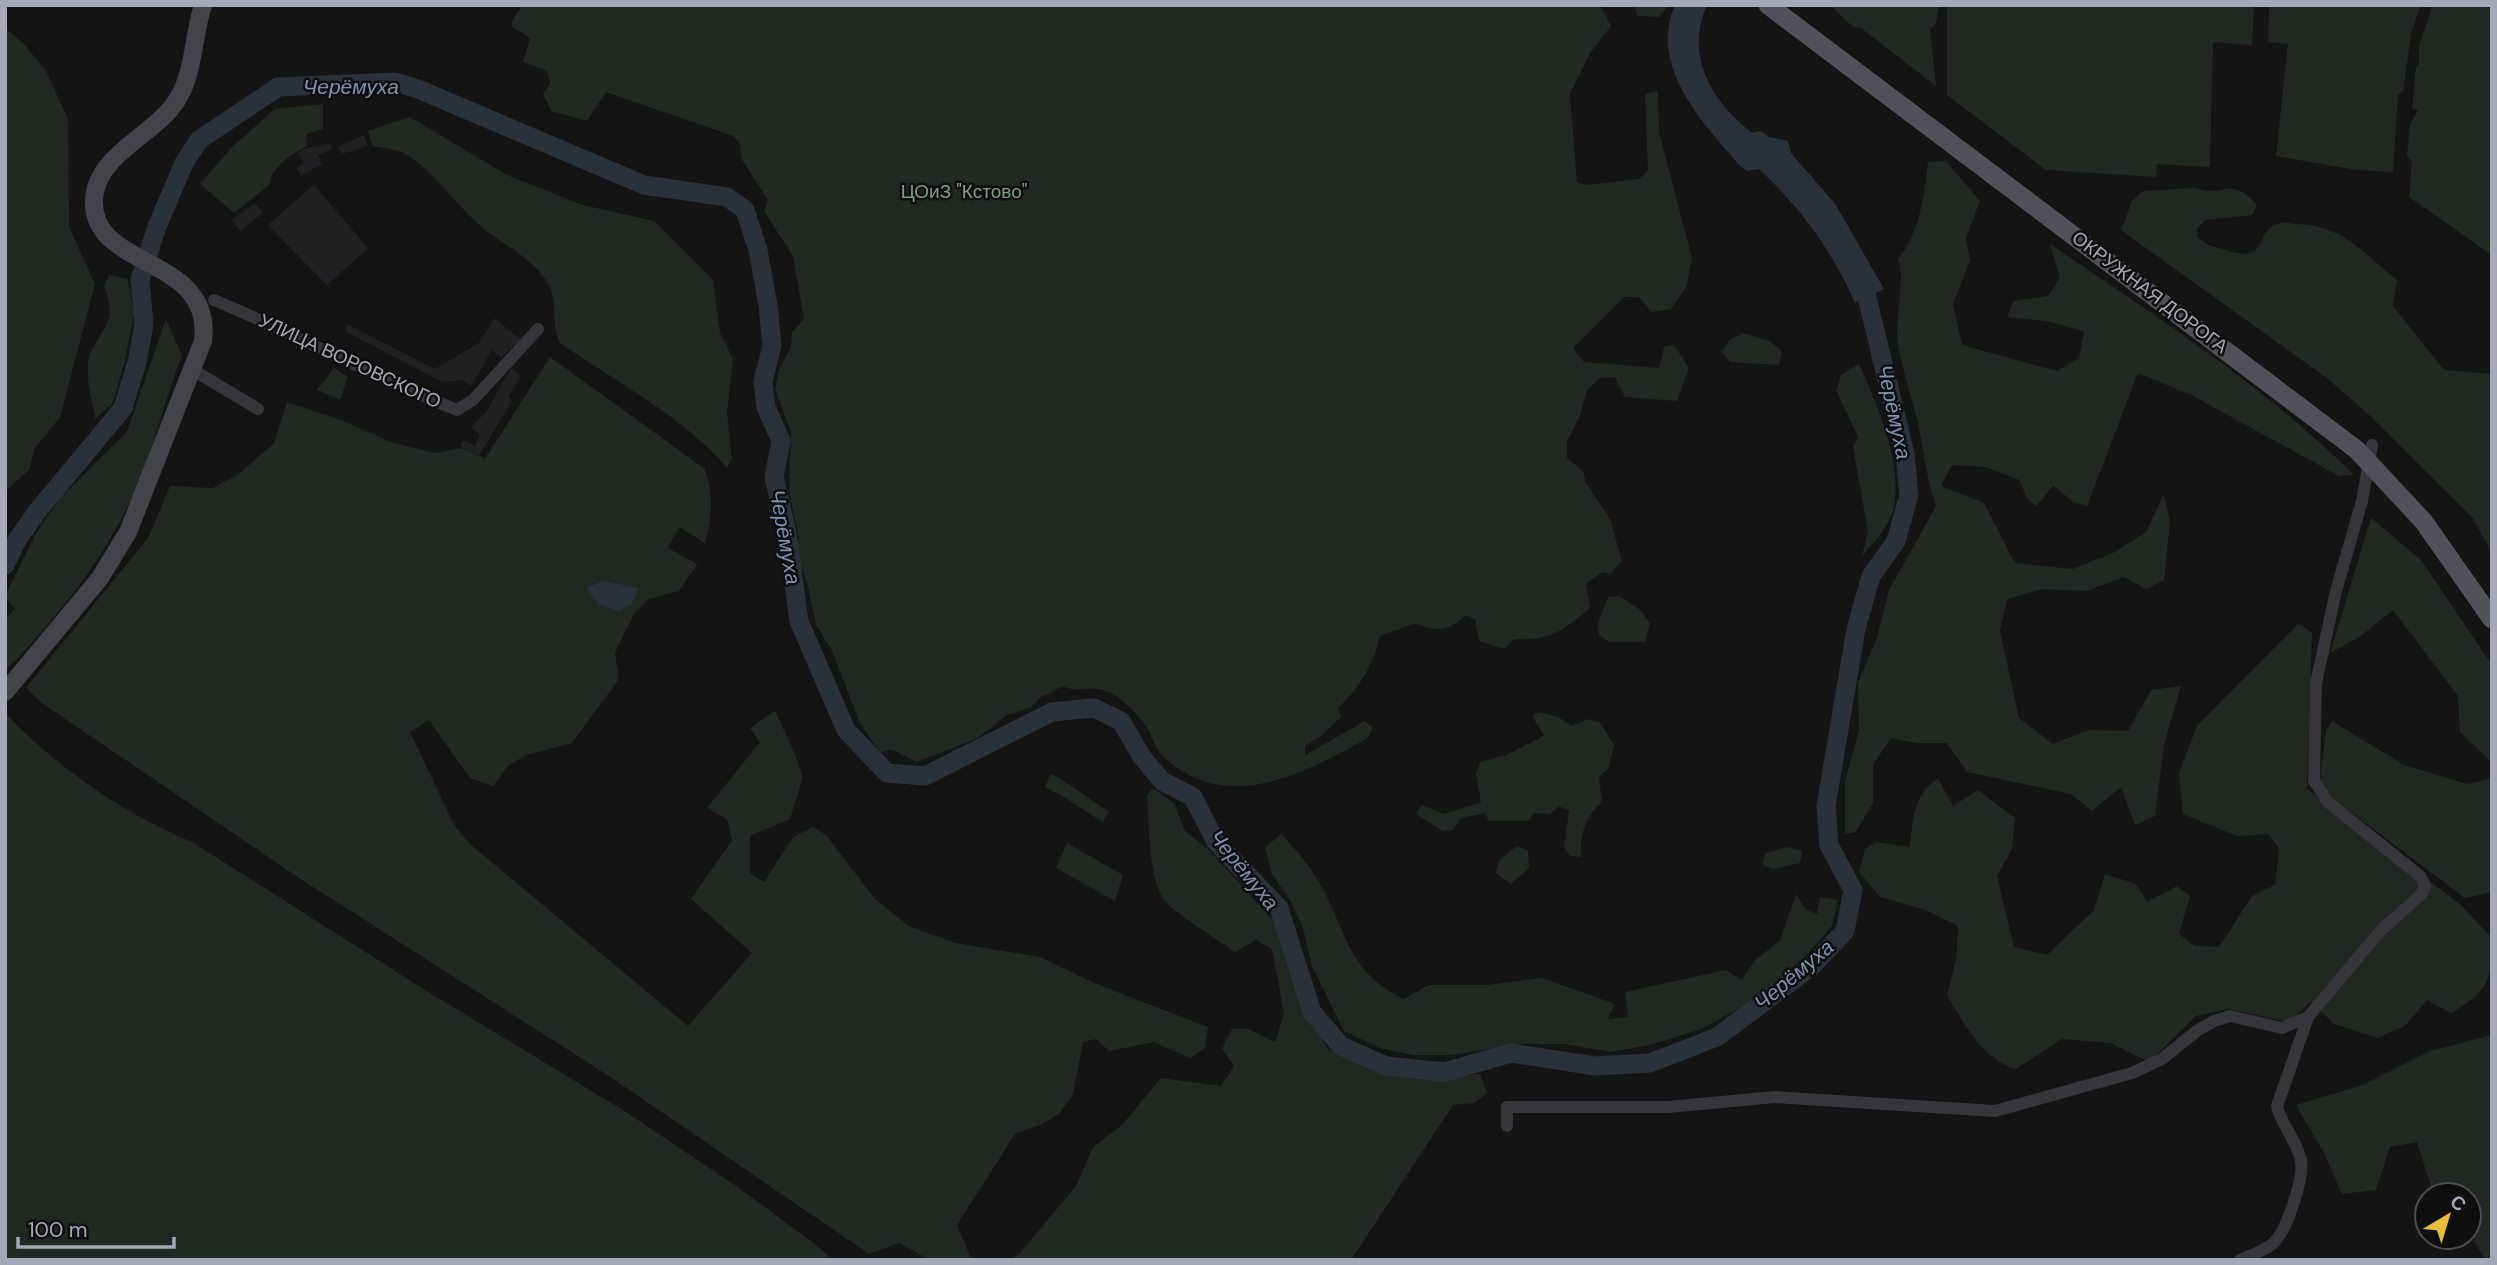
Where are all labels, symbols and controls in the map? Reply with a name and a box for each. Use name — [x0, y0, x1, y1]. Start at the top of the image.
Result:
water label: Черёмуха — [303, 73, 399, 101]
park label: ЦОиЗ "Кстово" — [901, 179, 1027, 204]
street label: ОКРУЖНАЯ ДОРОГА — [2067, 225, 2233, 359]
street label: УЛИЦА ВОРОВСКОГО — [255, 308, 445, 414]
water label: Черёмуха — [1870, 362, 1918, 462]
water label: Черёмуха — [763, 487, 807, 587]
water label: Черёмуха — [1203, 824, 1285, 916]
water label: Черёмуха — [1748, 933, 1840, 1017]
north arrow — [2413, 1181, 2483, 1251]
text: С — [2445, 1189, 2471, 1217]
scale bar — [18, 1206, 173, 1250]
text: 100 m — [28, 1216, 88, 1244]

